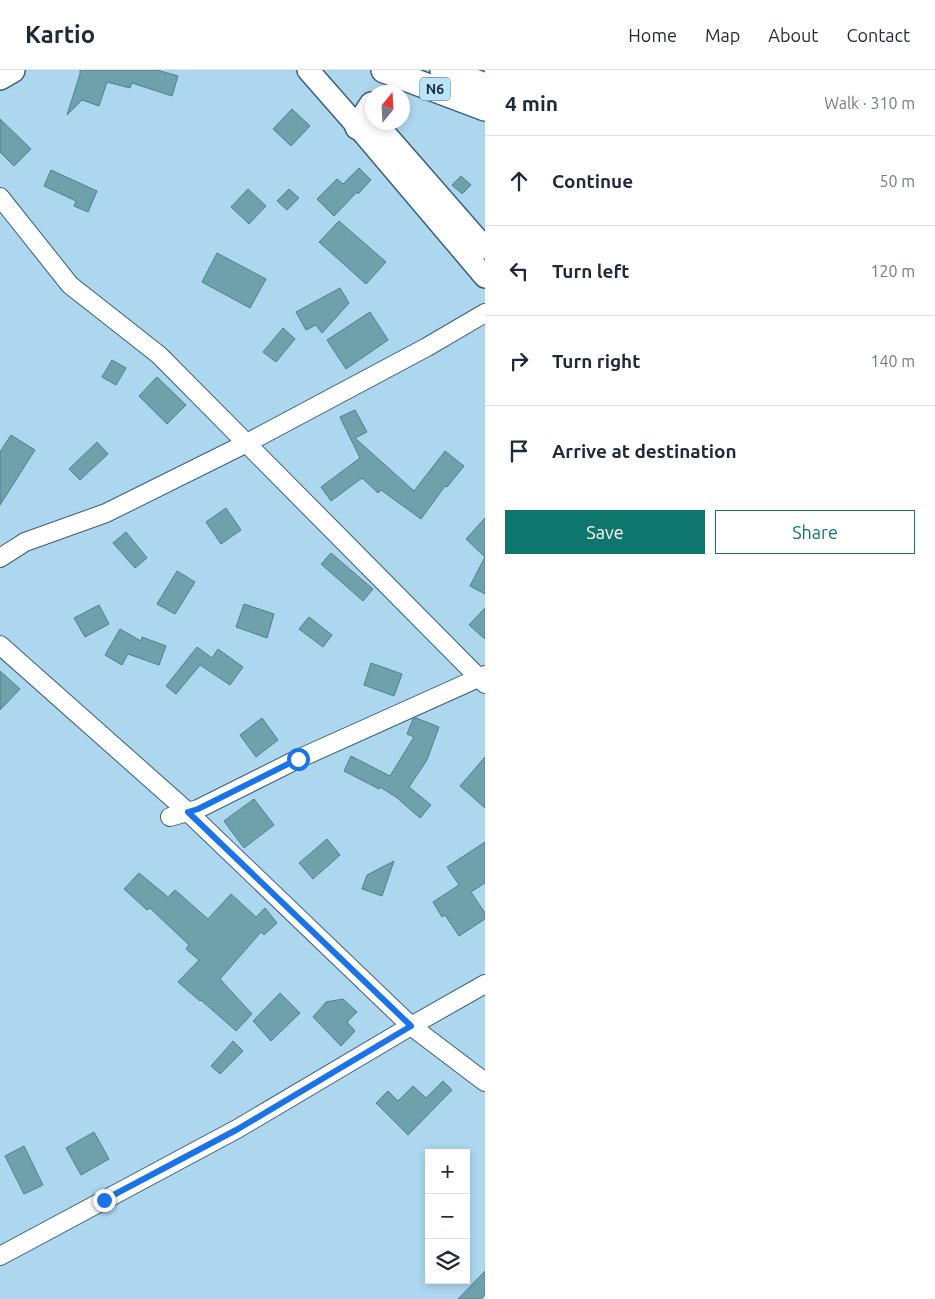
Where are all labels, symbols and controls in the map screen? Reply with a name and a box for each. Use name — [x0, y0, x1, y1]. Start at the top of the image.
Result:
text: Kartio — [25, 21, 95, 48]
text: Home — [628, 25, 677, 45]
text: Map — [705, 25, 740, 45]
text: About — [768, 25, 818, 45]
text: Contact — [846, 25, 910, 45]
road number: N6 — [420, 78, 450, 100]
north arrow — [365, 85, 410, 130]
text: 4 min — [505, 91, 558, 115]
text: Walk · 310 m — [824, 94, 915, 112]
icon: ahead — [505, 167, 533, 195]
text: Continue — [552, 170, 633, 192]
text: 50 m — [879, 172, 915, 190]
icon: left — [505, 257, 533, 285]
text: Turn left — [552, 260, 630, 282]
text: 120 m — [870, 262, 915, 280]
icon: right — [505, 347, 533, 375]
text: Turn right — [552, 350, 640, 372]
text: 140 m — [870, 352, 915, 370]
icon: arrive — [505, 437, 533, 465]
text: Arrive at destination — [552, 440, 737, 462]
button: Save — [505, 510, 705, 554]
button: Share — [715, 510, 915, 554]
route start — [287, 748, 310, 771]
map controls — [425, 1149, 470, 1284]
button: + — [425, 1149, 470, 1194]
route end — [93, 1189, 116, 1212]
button: − — [425, 1194, 470, 1239]
button: layers — [425, 1239, 470, 1284]

